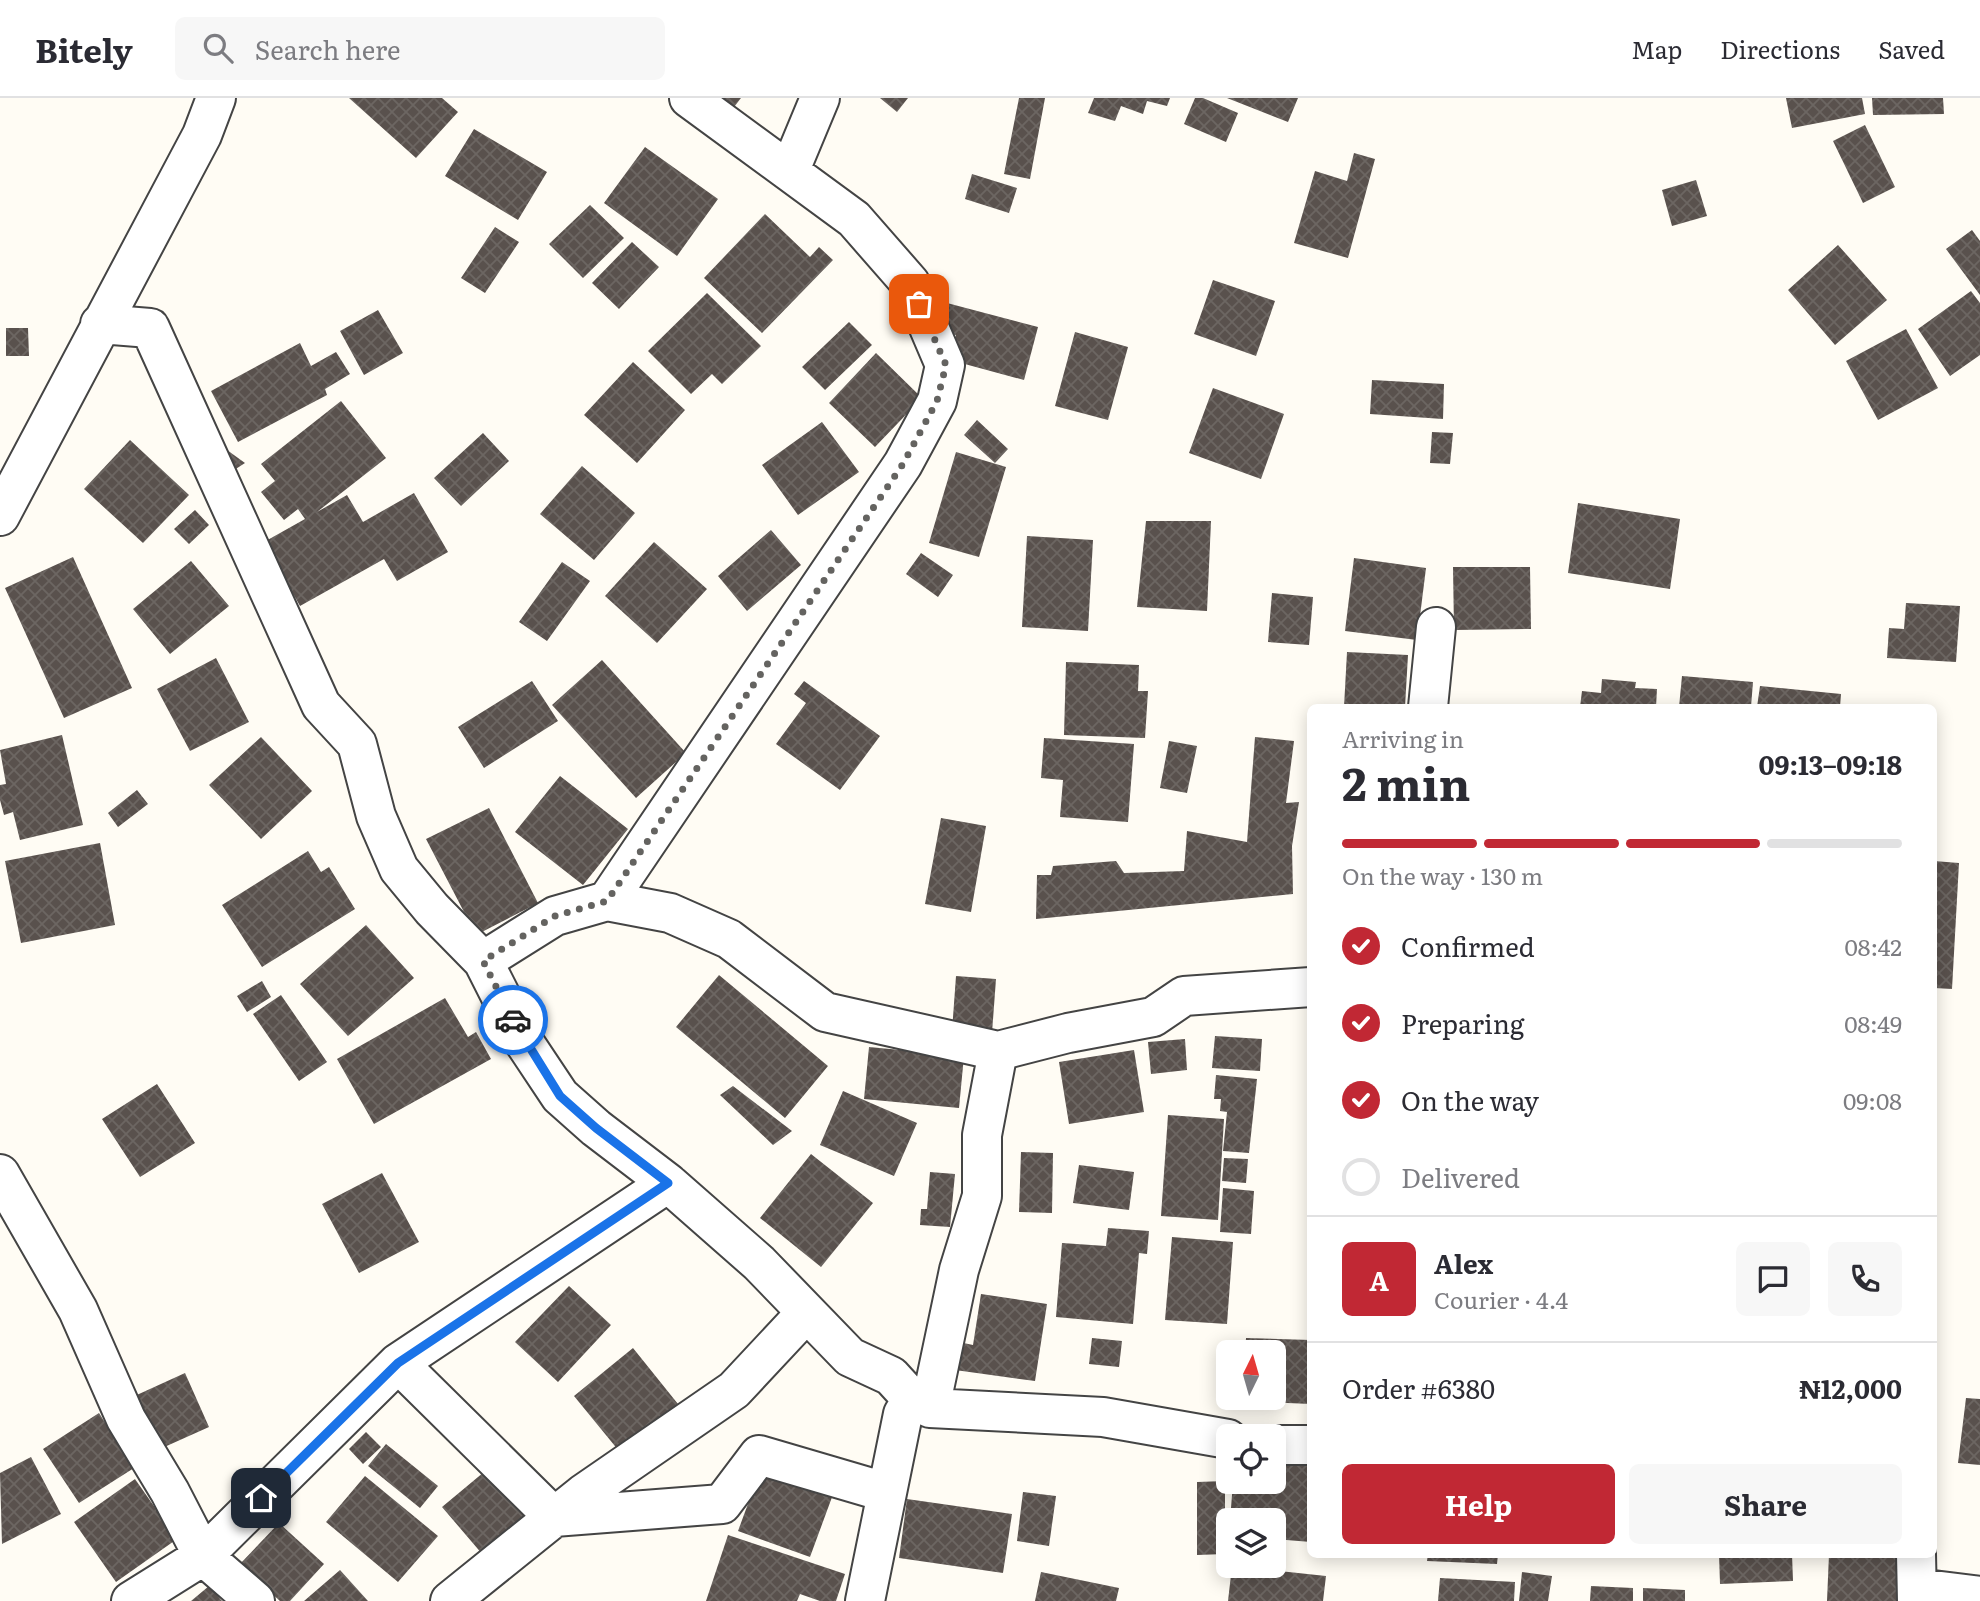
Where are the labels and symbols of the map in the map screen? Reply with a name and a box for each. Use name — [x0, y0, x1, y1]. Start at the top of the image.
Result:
pin — [889, 274, 949, 334]
courier — [478, 985, 548, 1055]
north arrow — [1216, 1340, 1286, 1410]
pin — [231, 1468, 291, 1528]

